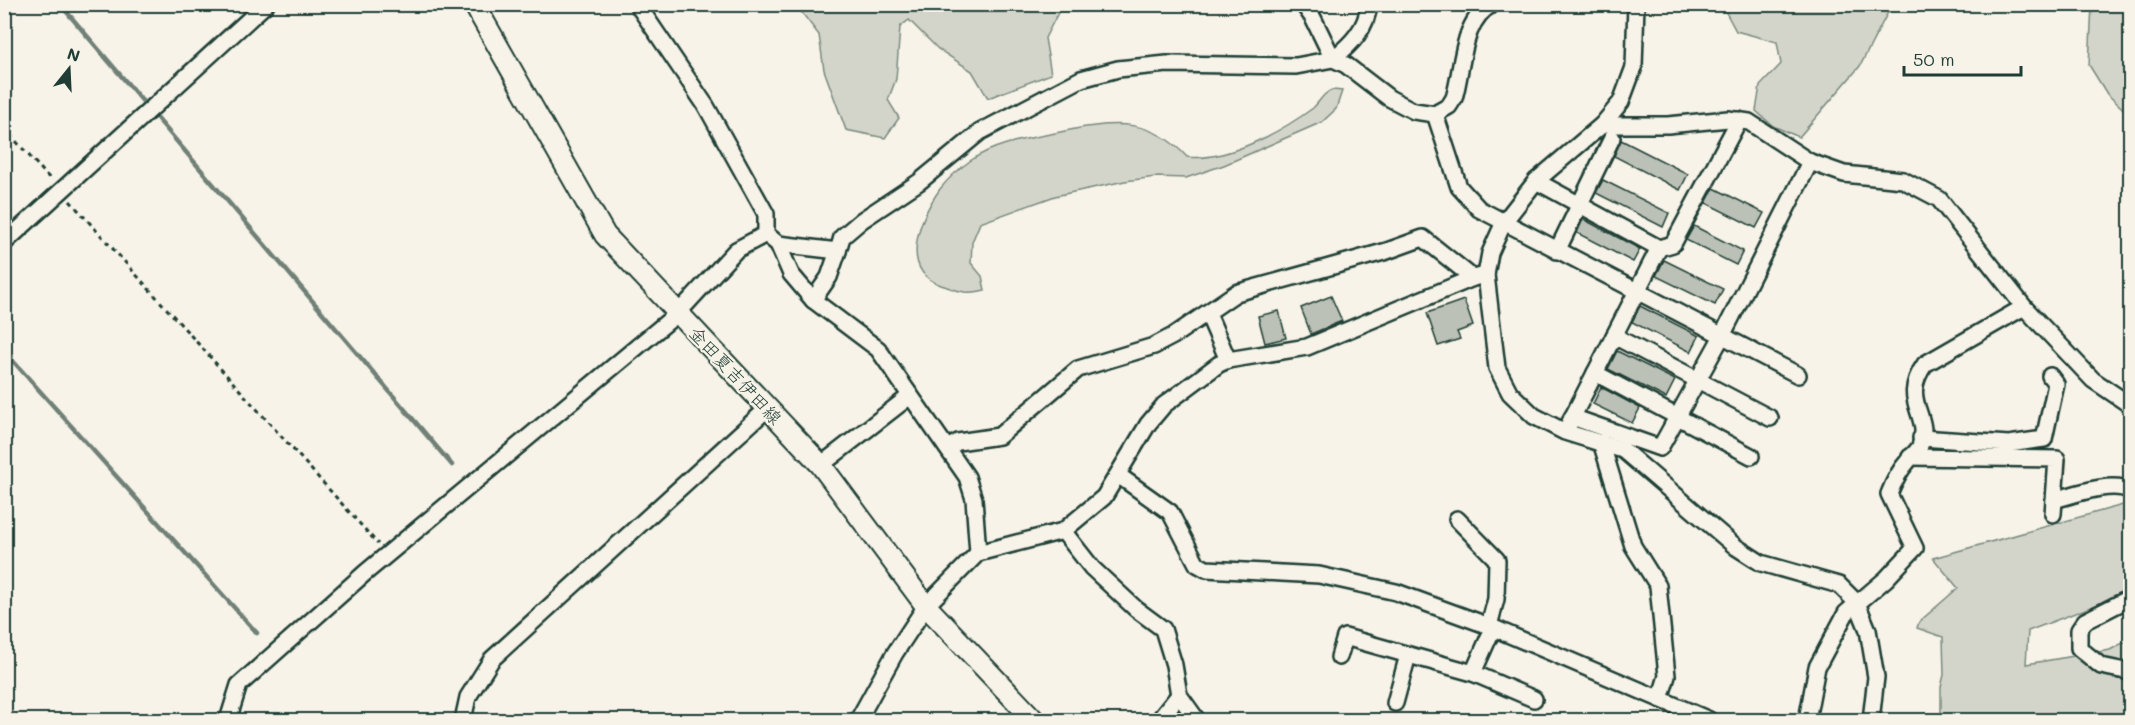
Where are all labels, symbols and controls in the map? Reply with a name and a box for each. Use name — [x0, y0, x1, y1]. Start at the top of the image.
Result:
north arrow — [39, 39, 99, 99]
scale bar — [1904, 39, 2021, 77]
text: N — [65, 42, 83, 66]
text: 50 m — [1913, 47, 1955, 71]
street label: 金田夏吉伊田線 — [684, 321, 788, 429]

